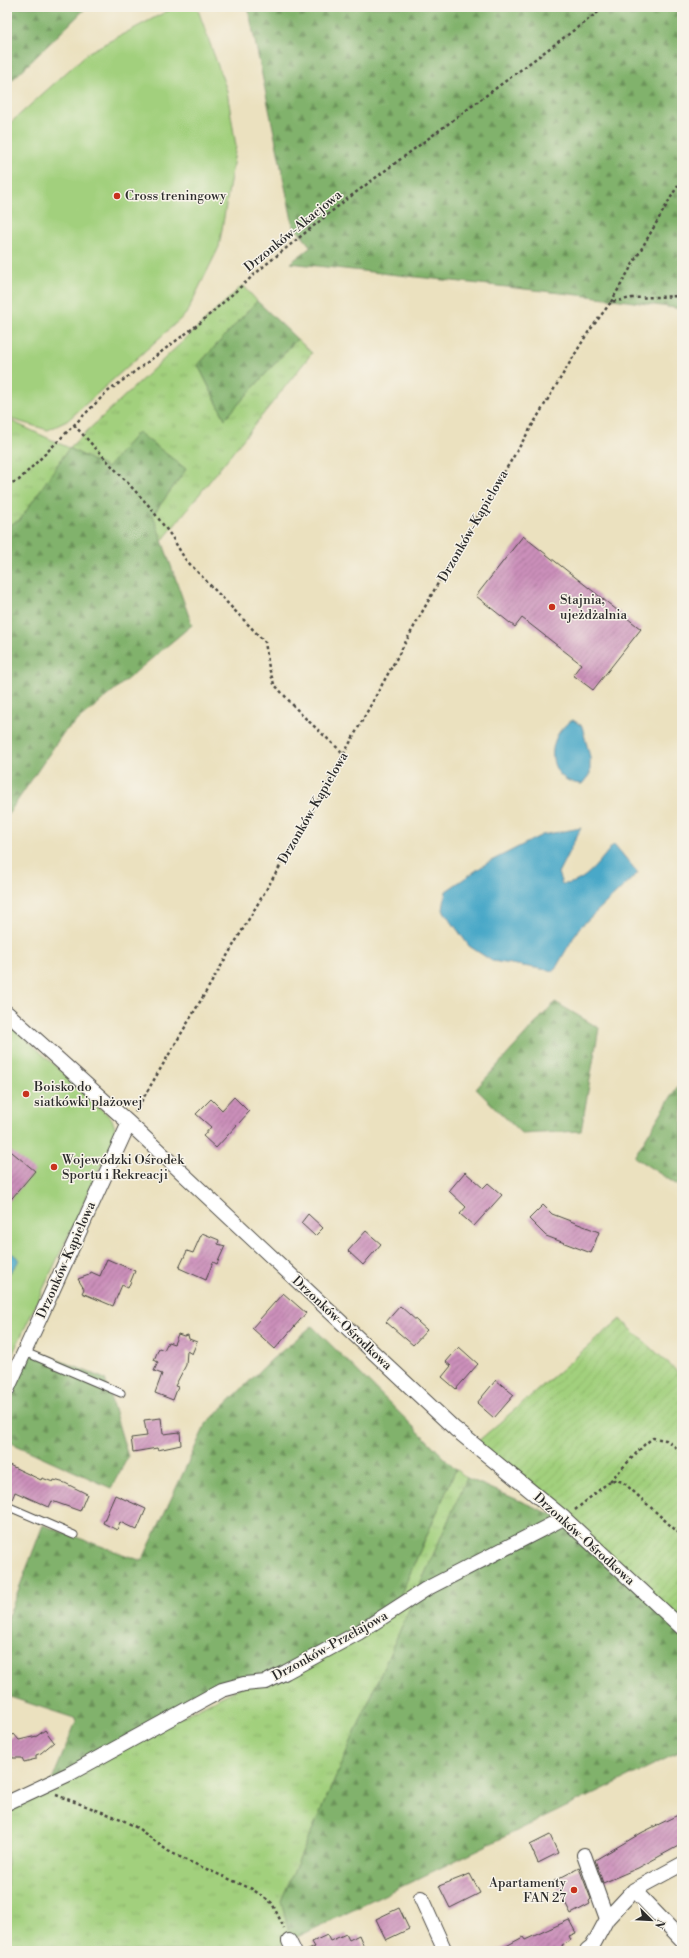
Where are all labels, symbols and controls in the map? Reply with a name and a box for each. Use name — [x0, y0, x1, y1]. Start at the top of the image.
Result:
street label: Drzonków-Akacjowa — [241, 186, 345, 275]
place label: Cross treningowy — [125, 188, 227, 204]
marker: Cross treningowy — [112, 191, 122, 201]
street label: Drzonków-Kąpielowa — [435, 467, 512, 585]
place label: Stajnia, ujeżdżalnia — [560, 592, 628, 623]
marker: Stajnia, ujeżdżalnia — [547, 602, 557, 612]
street label: Drzonków-Kąpielowa — [275, 749, 352, 867]
place label: Boisko do siatkówki plażowej — [33, 1079, 143, 1110]
marker: Boisko do siatkówki plażowej — [21, 1089, 31, 1099]
place label: Wojewódzki Ośrodek Sportu i Rekreacji — [61, 1152, 185, 1183]
marker: Wojewódzki Ośrodek Sportu i Rekreacji — [49, 1162, 59, 1172]
street label: Drzonków-Kąpielowa — [33, 1199, 99, 1321]
street label: Drzonków-Ośrodkowa — [289, 1273, 395, 1374]
street label: Drzonków-Ośrodkowa — [530, 1489, 638, 1589]
street label: Drzonków-Przełajowa — [270, 1607, 391, 1684]
place label: Apartamenty FAN 27 — [488, 1875, 567, 1906]
marker: Apartamenty FAN 27 — [569, 1885, 579, 1895]
north arrow — [631, 1900, 671, 1940]
text: N — [651, 1917, 667, 1931]

